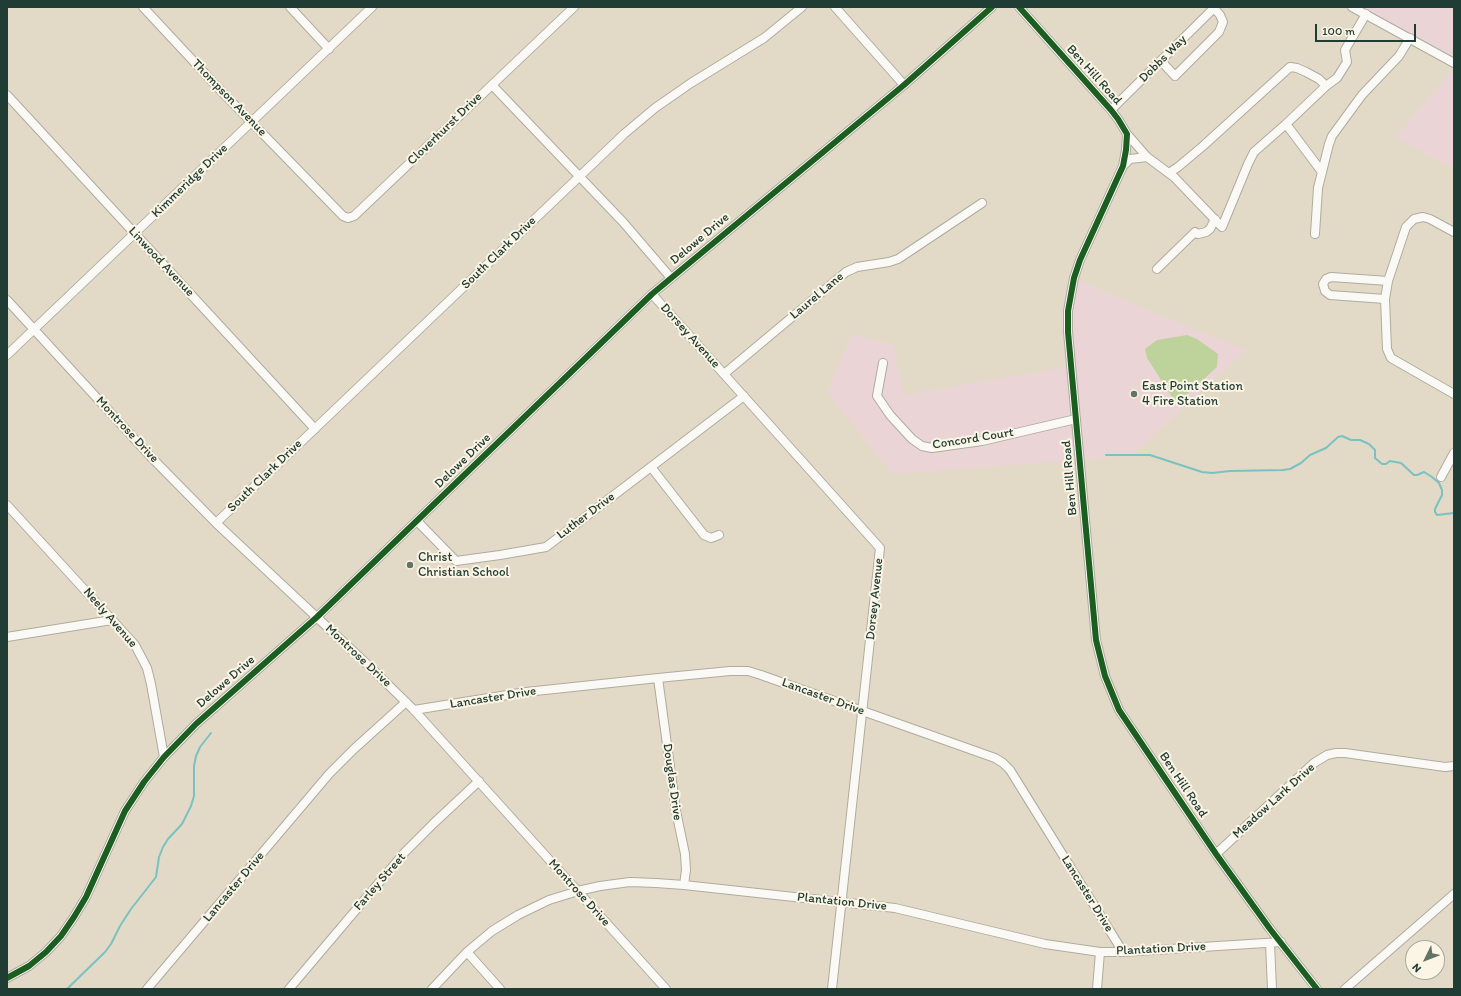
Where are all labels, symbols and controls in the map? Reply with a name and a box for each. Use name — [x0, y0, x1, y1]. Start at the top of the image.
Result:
scale bar — [1317, 16, 1418, 42]
text: 100 m — [1322, 24, 1355, 38]
street label: Dobbs Way — [1136, 32, 1190, 86]
street label: Ben Hill Road — [1063, 42, 1125, 108]
street label: Thompson Avenue — [188, 56, 270, 140]
street label: Cloverhurst Drive — [404, 89, 486, 169]
street label: Kimmeridge Drive — [149, 141, 231, 221]
street label: Delowe Drive — [667, 210, 733, 268]
street label: South Clark Drive — [458, 213, 540, 293]
street label: Linwood Avenue — [125, 224, 197, 300]
street label: Laurel Lane — [787, 269, 847, 323]
street label: Dorsey Avenue — [657, 300, 723, 372]
place label: East Point Station 4 Fire Station — [1142, 379, 1243, 410]
marker: East Point Station 4 Fire Station — [1129, 389, 1139, 399]
street label: Montrose Drive — [92, 394, 162, 466]
street label: Concord Court — [931, 425, 1015, 453]
street label: Delowe Drive — [432, 430, 494, 492]
street label: South Clark Drive — [224, 436, 306, 516]
street label: Ben Hill Road — [1059, 440, 1081, 516]
street label: Luther Drive — [554, 489, 618, 543]
place label: Christ Christian School — [418, 550, 509, 581]
street label: Dorsey Avenue — [863, 557, 887, 641]
marker: Christ Christian School — [405, 560, 415, 570]
street label: Neely Avenue — [80, 585, 140, 651]
street label: Montrose Drive — [322, 621, 394, 691]
street label: Delowe Drive — [194, 652, 258, 712]
street label: Lancaster Drive — [779, 675, 867, 719]
street label: Lancaster Drive — [449, 683, 537, 713]
street label: Douglas Drive — [659, 743, 685, 821]
street label: Ben Hill Road — [1155, 749, 1211, 821]
street label: Meadow Lark Drive — [1229, 760, 1319, 842]
street label: Lancaster Drive — [200, 849, 268, 925]
street label: Farley Street — [351, 850, 409, 914]
street label: Lancaster Drive — [1057, 853, 1117, 935]
street label: Montrose Drive — [545, 856, 613, 930]
street label: Plantation Drive — [796, 890, 888, 914]
street label: Plantation Drive — [1116, 939, 1206, 959]
north arrow — [1405, 940, 1445, 980]
text: N — [1409, 961, 1424, 975]

